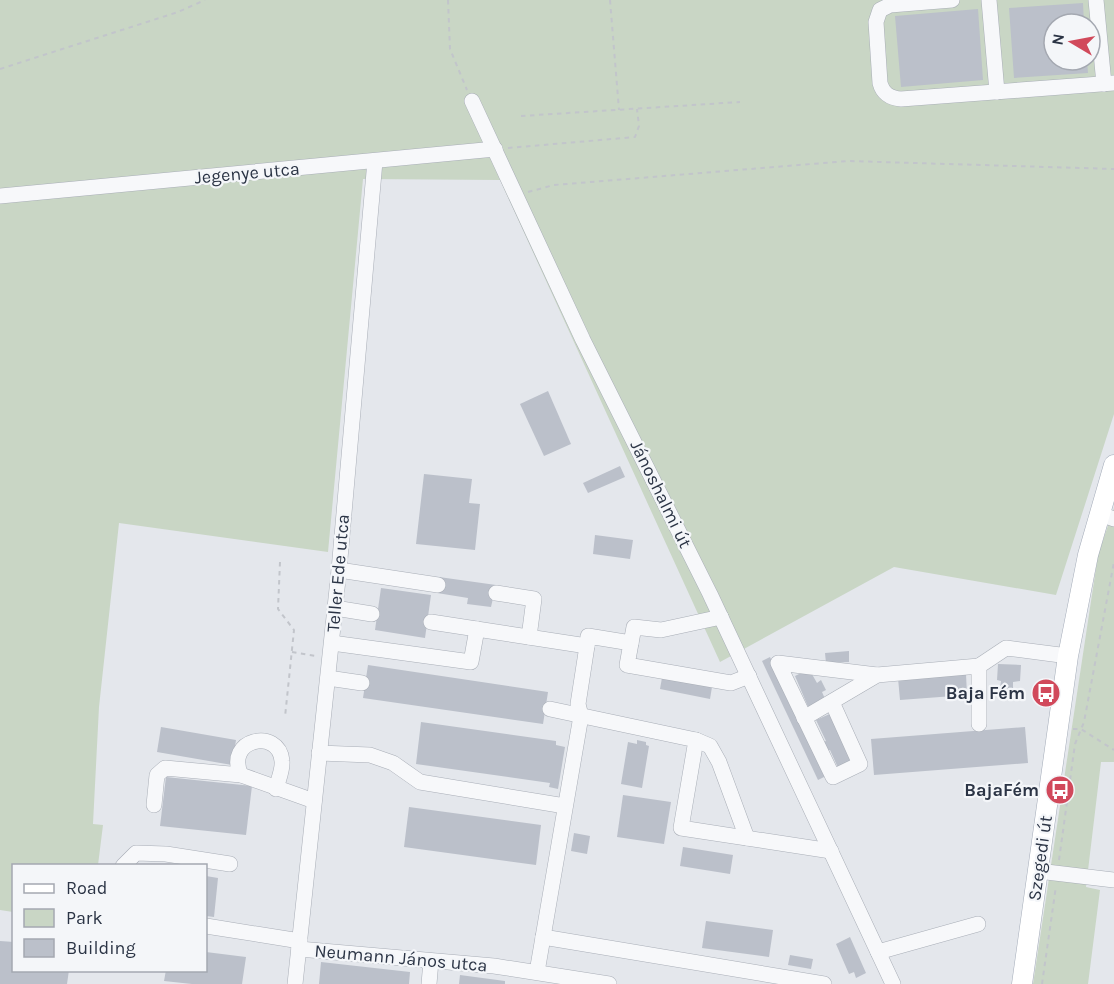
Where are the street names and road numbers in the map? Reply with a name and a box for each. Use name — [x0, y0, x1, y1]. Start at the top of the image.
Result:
street label: Jegenye utca — [193, 157, 301, 189]
street label: Jánoshalmi út — [625, 436, 697, 552]
street label: Teller Ede utca — [322, 513, 354, 633]
street label: Szegedi út — [1023, 814, 1057, 902]
street label: Neumann János utca — [314, 939, 488, 977]

